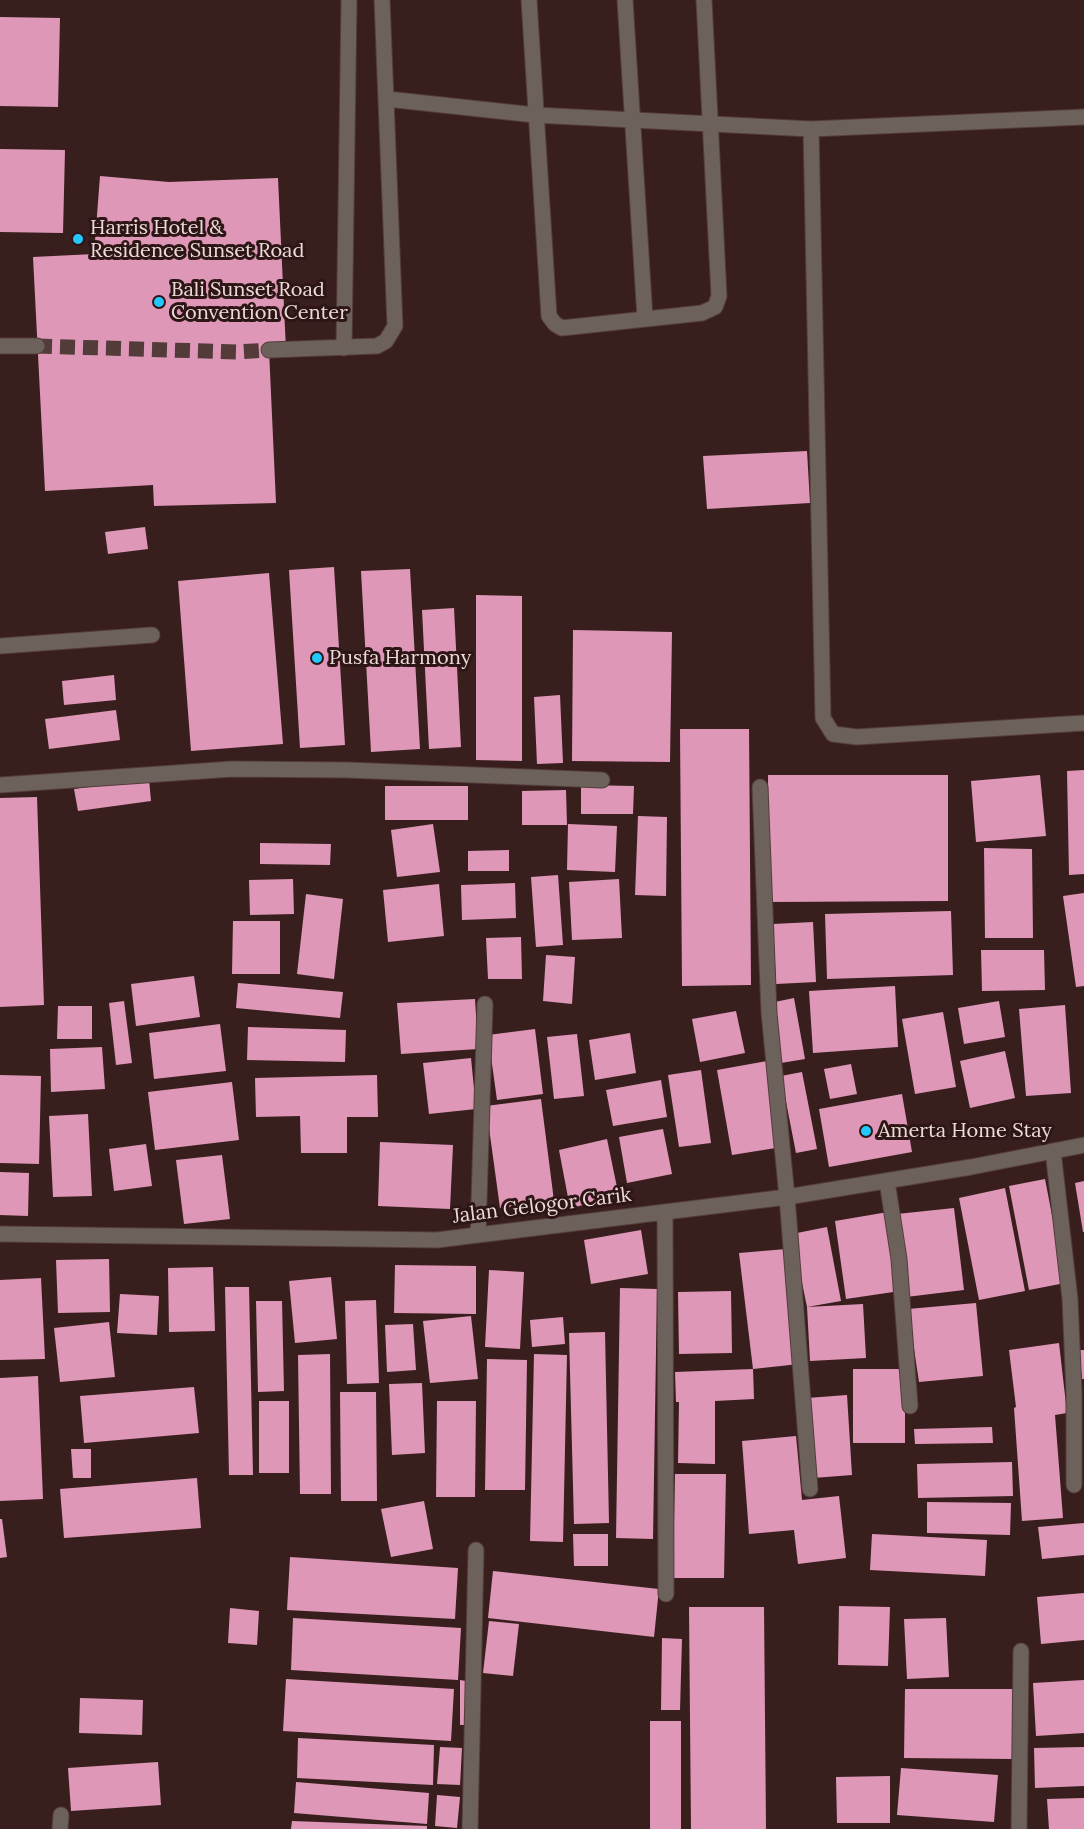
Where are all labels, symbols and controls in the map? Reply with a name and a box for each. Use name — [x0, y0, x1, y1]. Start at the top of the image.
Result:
place label: Harris Hotel & Residence Sunset Road — [90, 216, 304, 263]
marker: Harris Hotel & Residence Sunset Road — [71, 232, 85, 246]
place label: Bali Sunset Road Convention Center — [171, 278, 348, 325]
marker: Bali Sunset Road Convention Center — [152, 295, 166, 309]
place label: Pusfa Harmony — [329, 646, 471, 670]
marker: Pusfa Harmony — [310, 651, 324, 665]
place label: Amerta Home Stay — [878, 1119, 1052, 1143]
marker: Amerta Home Stay — [859, 1124, 873, 1138]
street label: Jalan Gelogor Carik — [451, 1183, 633, 1229]

